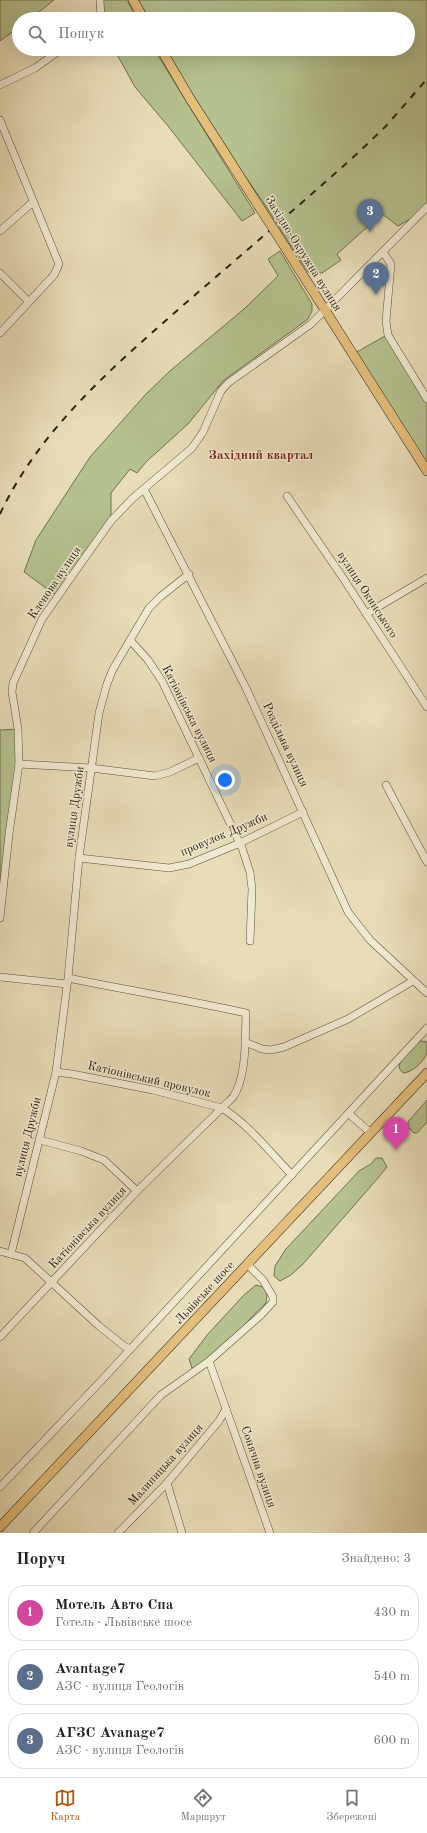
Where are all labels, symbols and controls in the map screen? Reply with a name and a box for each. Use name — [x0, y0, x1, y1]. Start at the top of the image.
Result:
search box — [12, 12, 415, 56]
icon: search — [26, 23, 48, 45]
text: Пошук — [58, 27, 104, 42]
street label: Західно-Окружна вулиця — [263, 194, 344, 314]
pin: 3 — [357, 199, 383, 232]
pin: 2 — [363, 262, 389, 295]
district label: Західний квартал — [209, 449, 314, 462]
street label: Кленова вулиця — [26, 545, 84, 621]
street label: вулиця Окинського — [335, 550, 399, 640]
street label: Катіонівська вулиця — [159, 663, 220, 765]
street label: Роздільна вулиця — [260, 701, 311, 789]
street label: вулиця Дружби — [63, 766, 87, 848]
your location — [215, 770, 235, 790]
street label: провулок Дружби — [179, 811, 269, 859]
street label: Катіонівський провулок — [86, 1059, 212, 1100]
street label: вулиця Дружби — [12, 1096, 44, 1178]
pin: 1 — [383, 1117, 409, 1150]
street label: Катіонівська вулиця — [46, 1184, 129, 1271]
street label: Львівське шосе — [172, 1258, 237, 1327]
street label: Малиницька вулиця — [126, 1422, 206, 1508]
street label: Сонячна вулиця — [238, 1425, 278, 1509]
text: Поруч — [16, 1551, 65, 1568]
text: Знайдено: 3 — [342, 1552, 411, 1565]
text: Мотель Авто Спа — [55, 1598, 173, 1613]
text: 1 — [26, 1606, 34, 1619]
text: 430 m — [373, 1606, 410, 1619]
text: Готель · Львівське шосе — [55, 1616, 192, 1629]
text: Avantage7 — [55, 1662, 126, 1677]
text: 2 — [26, 1670, 34, 1683]
text: 540 m — [373, 1670, 410, 1683]
text: АЗС · вулиця Геологів — [55, 1680, 184, 1693]
text: АГЗС Avanage7 — [55, 1726, 165, 1741]
text: 3 — [26, 1734, 34, 1747]
text: 600 m — [373, 1734, 410, 1747]
text: АЗС · вулиця Геологів — [55, 1744, 184, 1757]
tab: Карта — [50, 1787, 80, 1825]
tab: Маршрут — [181, 1787, 226, 1825]
tab: Збережені — [327, 1787, 377, 1825]

